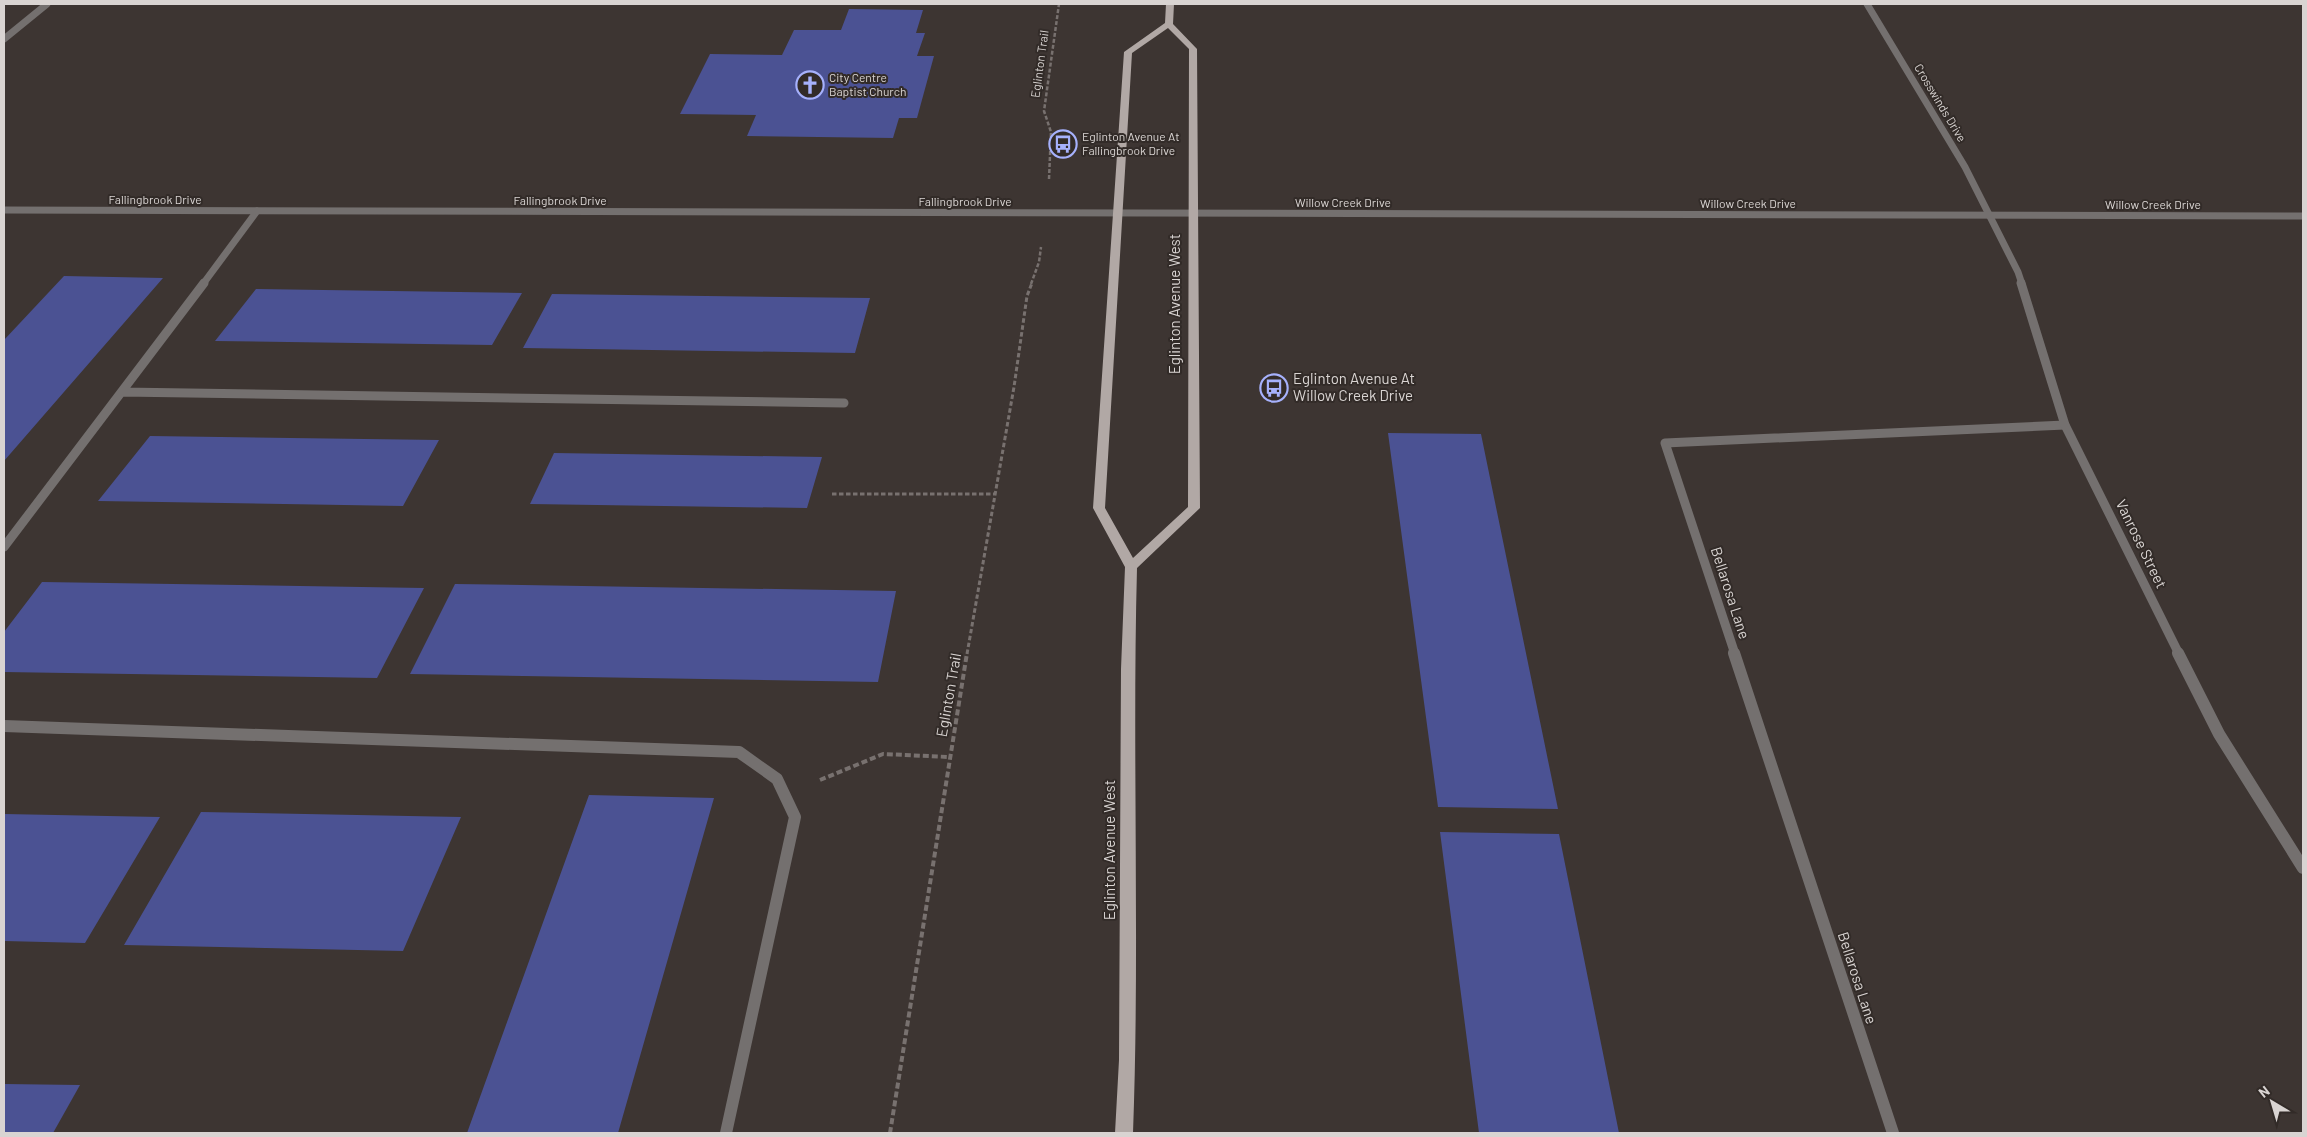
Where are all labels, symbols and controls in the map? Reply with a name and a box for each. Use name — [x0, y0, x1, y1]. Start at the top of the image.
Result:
street label: Eglinton Trail — [1027, 29, 1051, 99]
street label: Crosswinds Drive — [1912, 61, 1970, 144]
church icon: City Centre Baptist Church — [795, 70, 825, 100]
place label: City Centre Baptist Church — [829, 70, 906, 98]
bus stop icon: Eglinton Avenue At Fallingbrook Drive — [1048, 129, 1078, 159]
place label: Eglinton Avenue At Fallingbrook Drive — [1082, 129, 1180, 157]
street label: Fallingbrook Drive — [108, 192, 202, 206]
street label: Fallingbrook Drive — [513, 193, 607, 207]
street label: Fallingbrook Drive — [918, 194, 1012, 208]
street label: Willow Creek Drive — [1295, 195, 1391, 209]
street label: Willow Creek Drive — [1700, 196, 1796, 210]
street label: Willow Creek Drive — [2105, 197, 2201, 211]
street label: Eglinton Avenue West — [1165, 234, 1183, 374]
place label: Eglinton Avenue At Willow Creek Drive — [1293, 369, 1415, 404]
bus stop icon: Eglinton Avenue At Willow Creek Drive — [1259, 373, 1289, 403]
street label: Vanrose Street — [2113, 496, 2171, 591]
street label: Bellarosa Lane — [1708, 544, 1754, 641]
street label: Eglinton Trail — [932, 651, 964, 738]
street label: Eglinton Avenue West — [1100, 780, 1118, 920]
street label: Bellarosa Lane — [1835, 929, 1881, 1026]
north arrow — [2247, 1077, 2297, 1127]
text: N — [2255, 1082, 2273, 1101]

